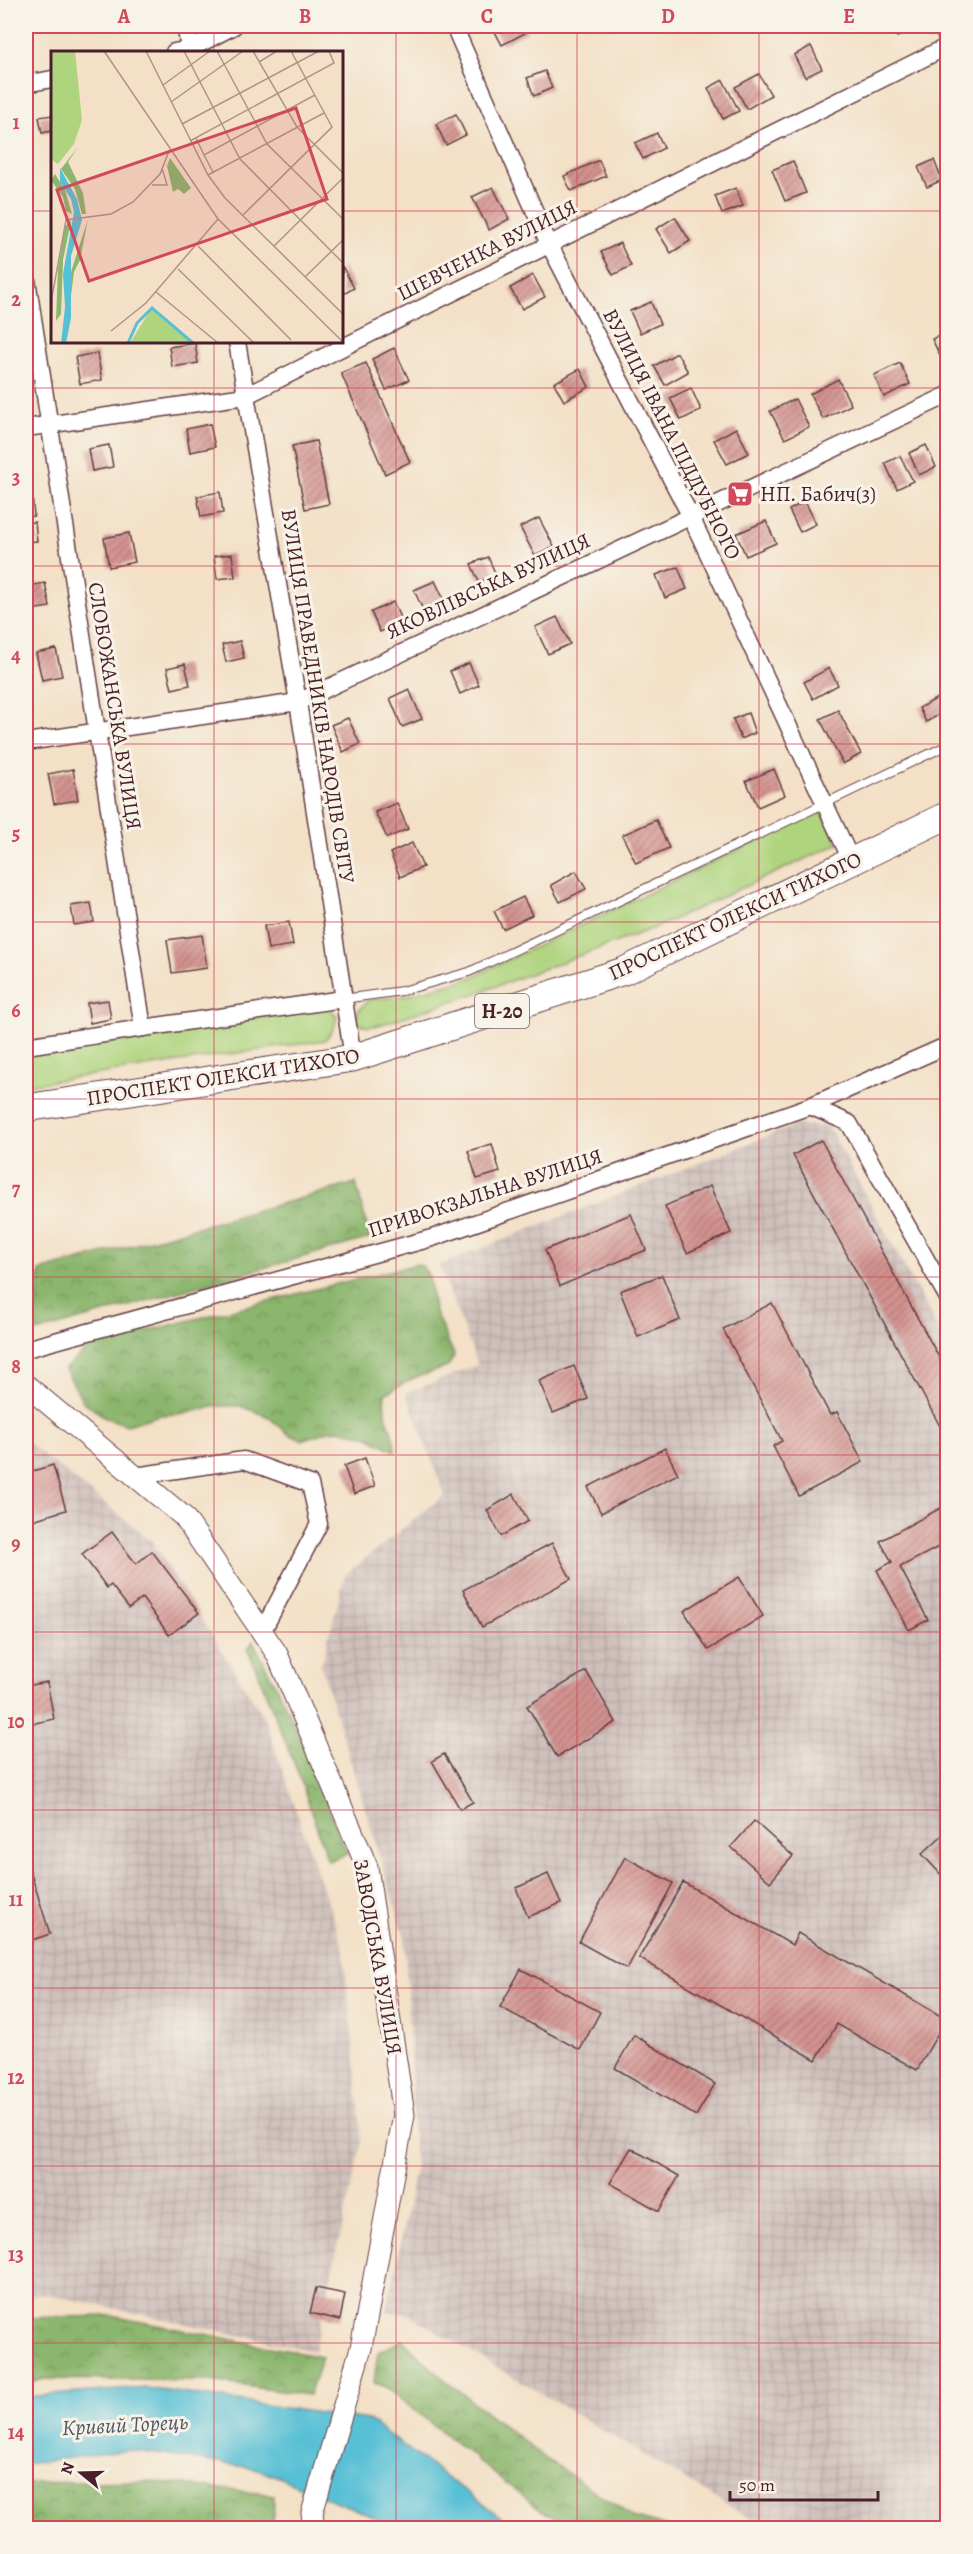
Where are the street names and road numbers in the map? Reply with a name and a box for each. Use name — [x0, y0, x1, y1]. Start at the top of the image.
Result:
street label: ШЕВЧЕНКА ВУЛИЦЯ — [392, 193, 582, 307]
street label: ВУЛИЦЯ ІВАНА ПІДДУБНОГО — [596, 304, 748, 564]
street label: ВУЛИЦЯ ПРАВЕДНИКІВ НАРОДІВ СВІТУ — [275, 507, 361, 885]
street label: ЯКОВЛІВСЬКА ВУЛИЦЯ — [381, 526, 595, 646]
street label: СЛОБОЖАНСЬКА ВУЛИЦЯ — [82, 580, 148, 832]
street label: ПРОСПЕКТ ОЛЕКСИ ТИХОГО — [604, 845, 866, 987]
road number: Н-20 — [475, 994, 529, 1028]
street label: ПРОСПЕКТ ОЛЕКСИ ТИХОГО — [84, 1042, 362, 1112]
street label: ПРИВОКЗАЛЬНА ВУЛИЦЯ — [364, 1142, 606, 1244]
street label: ЗАВОДСЬКА ВУЛИЦЯ — [347, 1857, 409, 2057]

